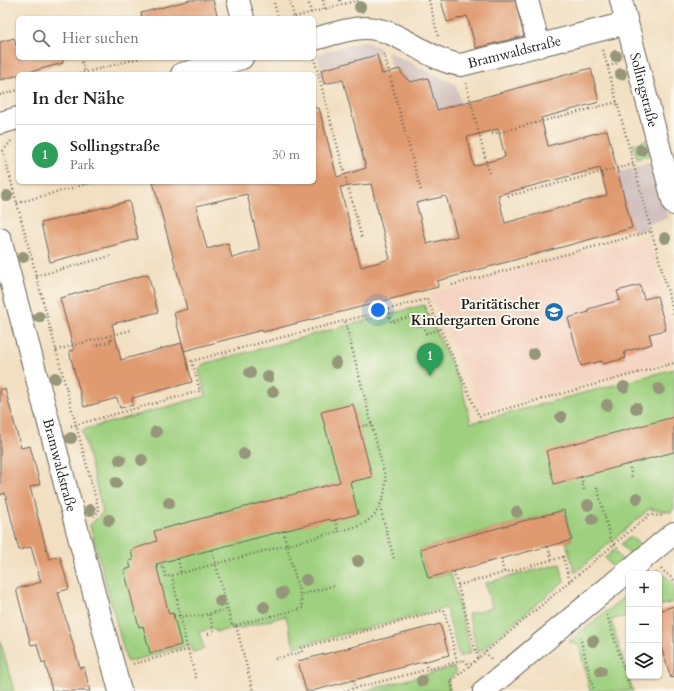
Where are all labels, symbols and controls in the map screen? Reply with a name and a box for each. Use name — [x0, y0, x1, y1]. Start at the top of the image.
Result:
search box — [16, 16, 316, 60]
icon: search — [30, 27, 52, 49]
text: Hier suchen — [62, 28, 139, 48]
street label: Bramwaldstraße — [466, 31, 563, 73]
street label: Sollingstraße — [625, 51, 663, 130]
text: In der Nähe — [32, 87, 125, 110]
text: Sollingstraße — [70, 136, 160, 156]
text: 1 — [42, 146, 48, 164]
text: 30 m — [272, 146, 300, 164]
text: Park — [70, 156, 95, 174]
place label: Paritätischer Kindergarten Grone — [411, 295, 540, 330]
your location — [368, 300, 388, 320]
school or university icon: Paritätischer Kindergarten Grone — [543, 301, 565, 323]
pin: 1 — [417, 343, 443, 376]
street label: Bramwaldstraße — [38, 417, 81, 514]
map controls — [626, 571, 662, 679]
button: + — [626, 571, 662, 607]
button: − — [626, 607, 662, 643]
button: layers — [626, 643, 662, 679]

